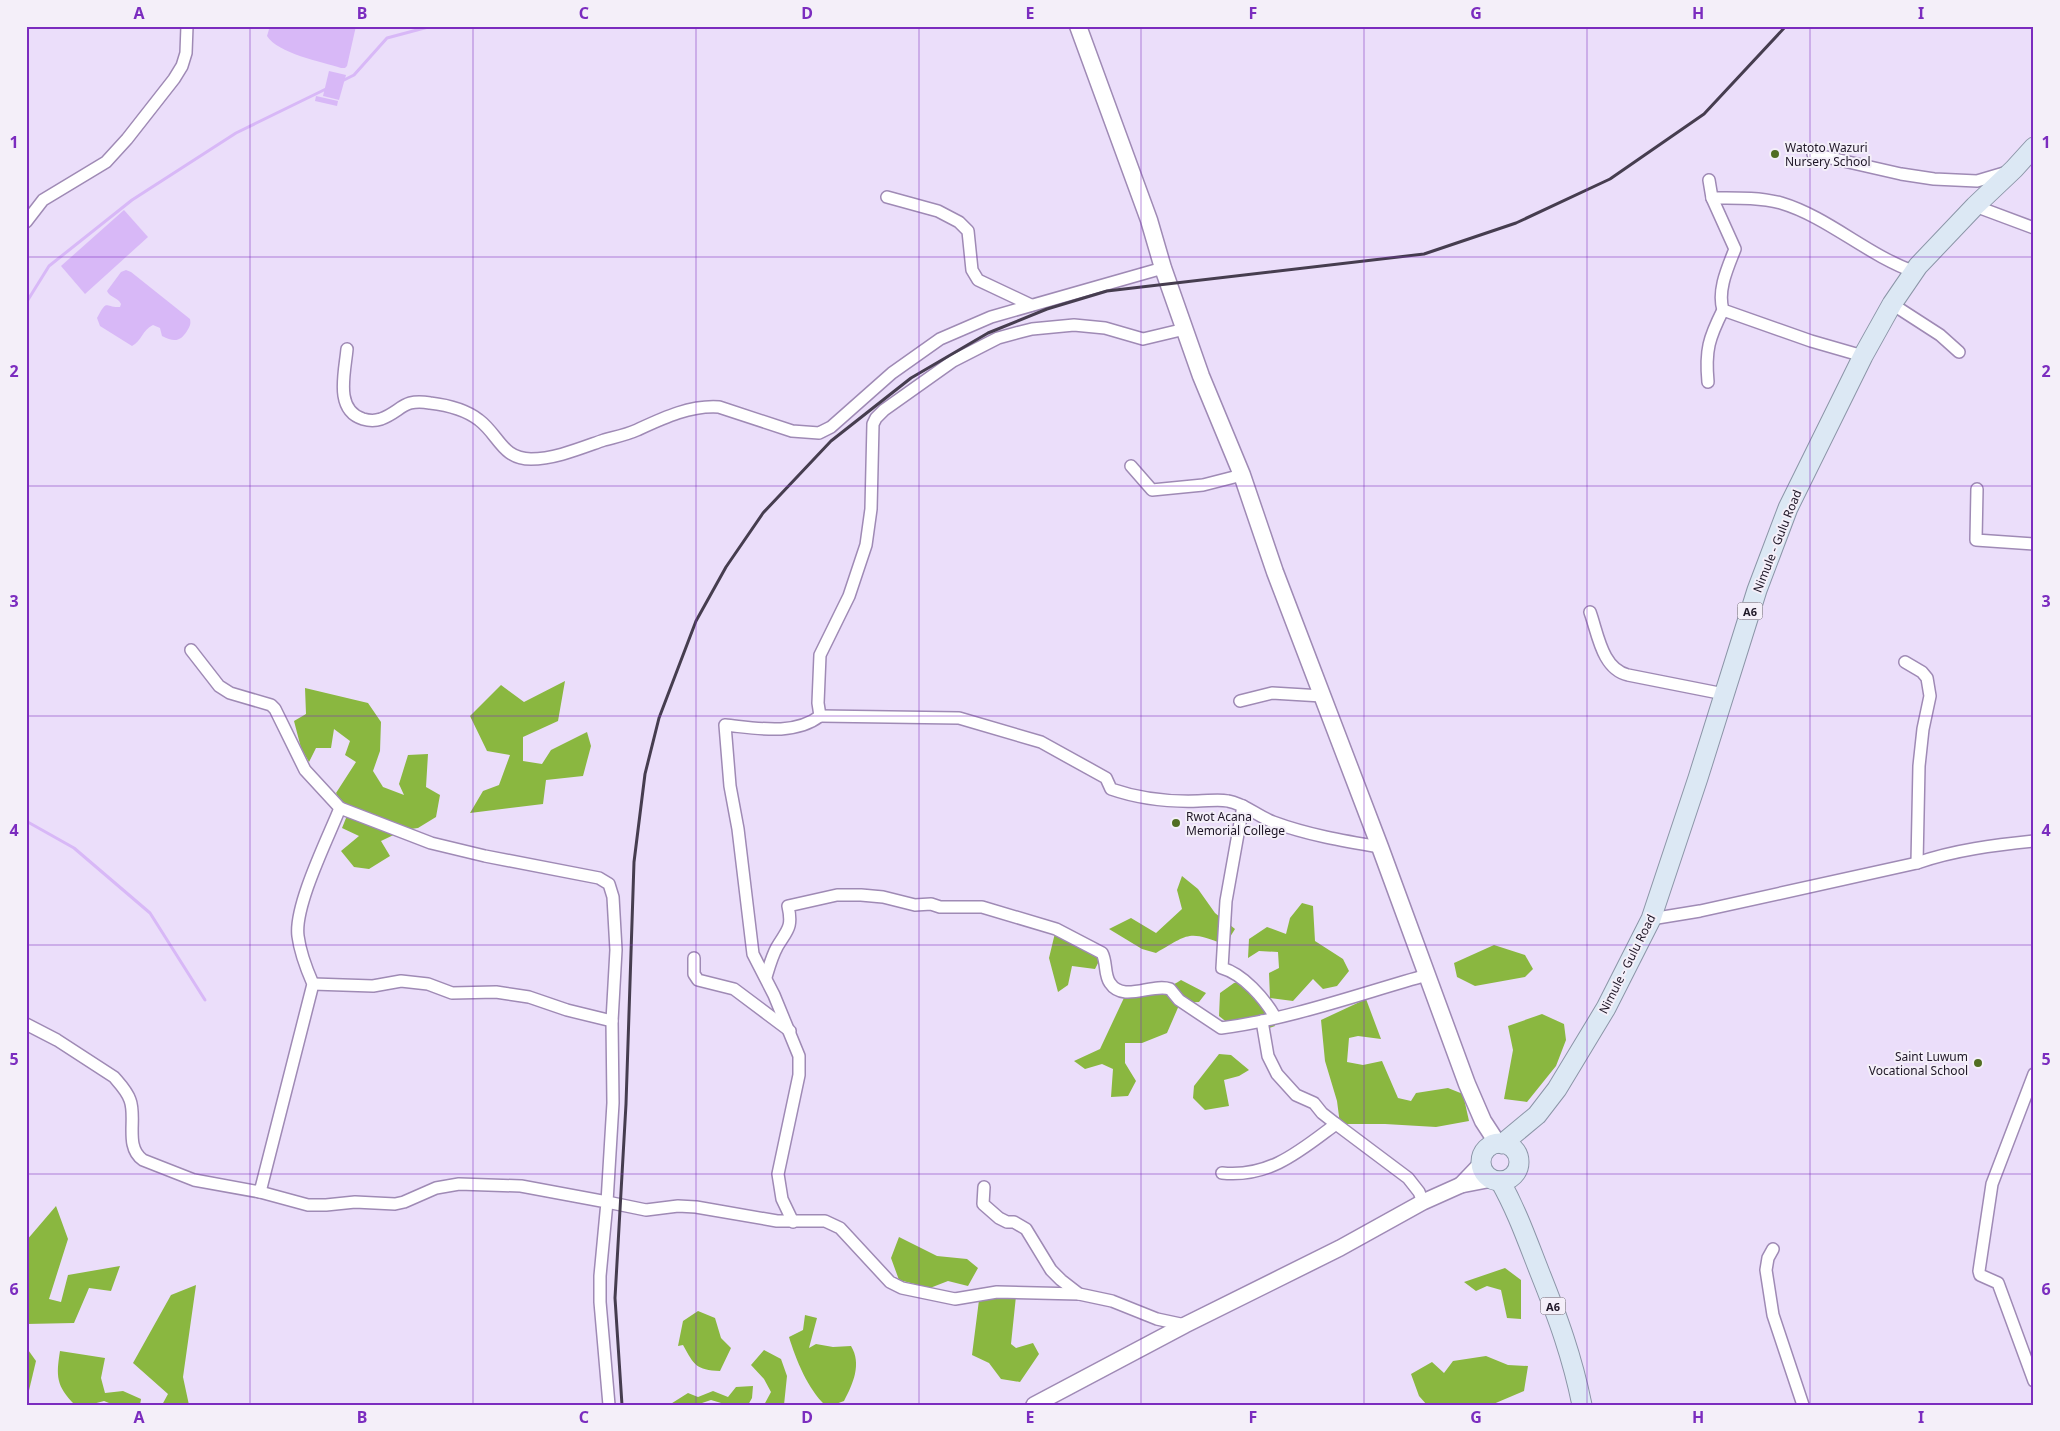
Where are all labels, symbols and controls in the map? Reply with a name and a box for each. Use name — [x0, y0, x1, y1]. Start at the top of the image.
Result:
text: A — [133, 2, 145, 24]
text: B — [357, 2, 367, 24]
text: C — [579, 2, 589, 24]
text: D — [801, 2, 813, 24]
text: E — [1026, 2, 1035, 24]
text: F — [1249, 2, 1257, 24]
text: G — [1470, 2, 1482, 24]
text: H — [1692, 2, 1704, 24]
text: I — [1918, 2, 1924, 24]
text: 1 — [9, 131, 19, 153]
text: 1 — [2041, 131, 2051, 153]
place label: Watoto Wazuri Nursery School — [1785, 139, 1871, 170]
marker: Watoto Wazuri Nursery School — [1769, 148, 1781, 160]
text: 2 — [9, 360, 19, 382]
text: 2 — [2041, 360, 2051, 382]
street label: Nimule - Gulu Road — [1749, 487, 1805, 595]
text: 3 — [9, 590, 19, 612]
text: 3 — [2041, 590, 2051, 612]
road number: A6 — [1738, 602, 1762, 620]
place label: Rwot Acana Memorial College — [1186, 808, 1285, 839]
marker: Rwot Acana Memorial College — [1170, 817, 1182, 829]
text: 4 — [9, 819, 19, 841]
text: 4 — [2041, 819, 2051, 841]
street label: Nimule - Gulu Road — [1595, 911, 1659, 1017]
text: 5 — [9, 1048, 19, 1070]
place label: Saint Luwum Vocational School — [1869, 1048, 1968, 1079]
text: 5 — [2041, 1048, 2051, 1070]
marker: Saint Luwum Vocational School — [1972, 1057, 1984, 1069]
text: 6 — [9, 1278, 19, 1300]
text: 6 — [2041, 1278, 2051, 1300]
road number: A6 — [1540, 1298, 1566, 1314]
text: A — [133, 1406, 145, 1428]
text: B — [357, 1406, 367, 1428]
text: C — [579, 1406, 589, 1428]
text: D — [801, 1406, 813, 1428]
text: E — [1026, 1406, 1035, 1428]
text: F — [1249, 1406, 1257, 1428]
text: G — [1470, 1406, 1482, 1428]
text: H — [1692, 1406, 1704, 1428]
text: I — [1918, 1406, 1924, 1428]

